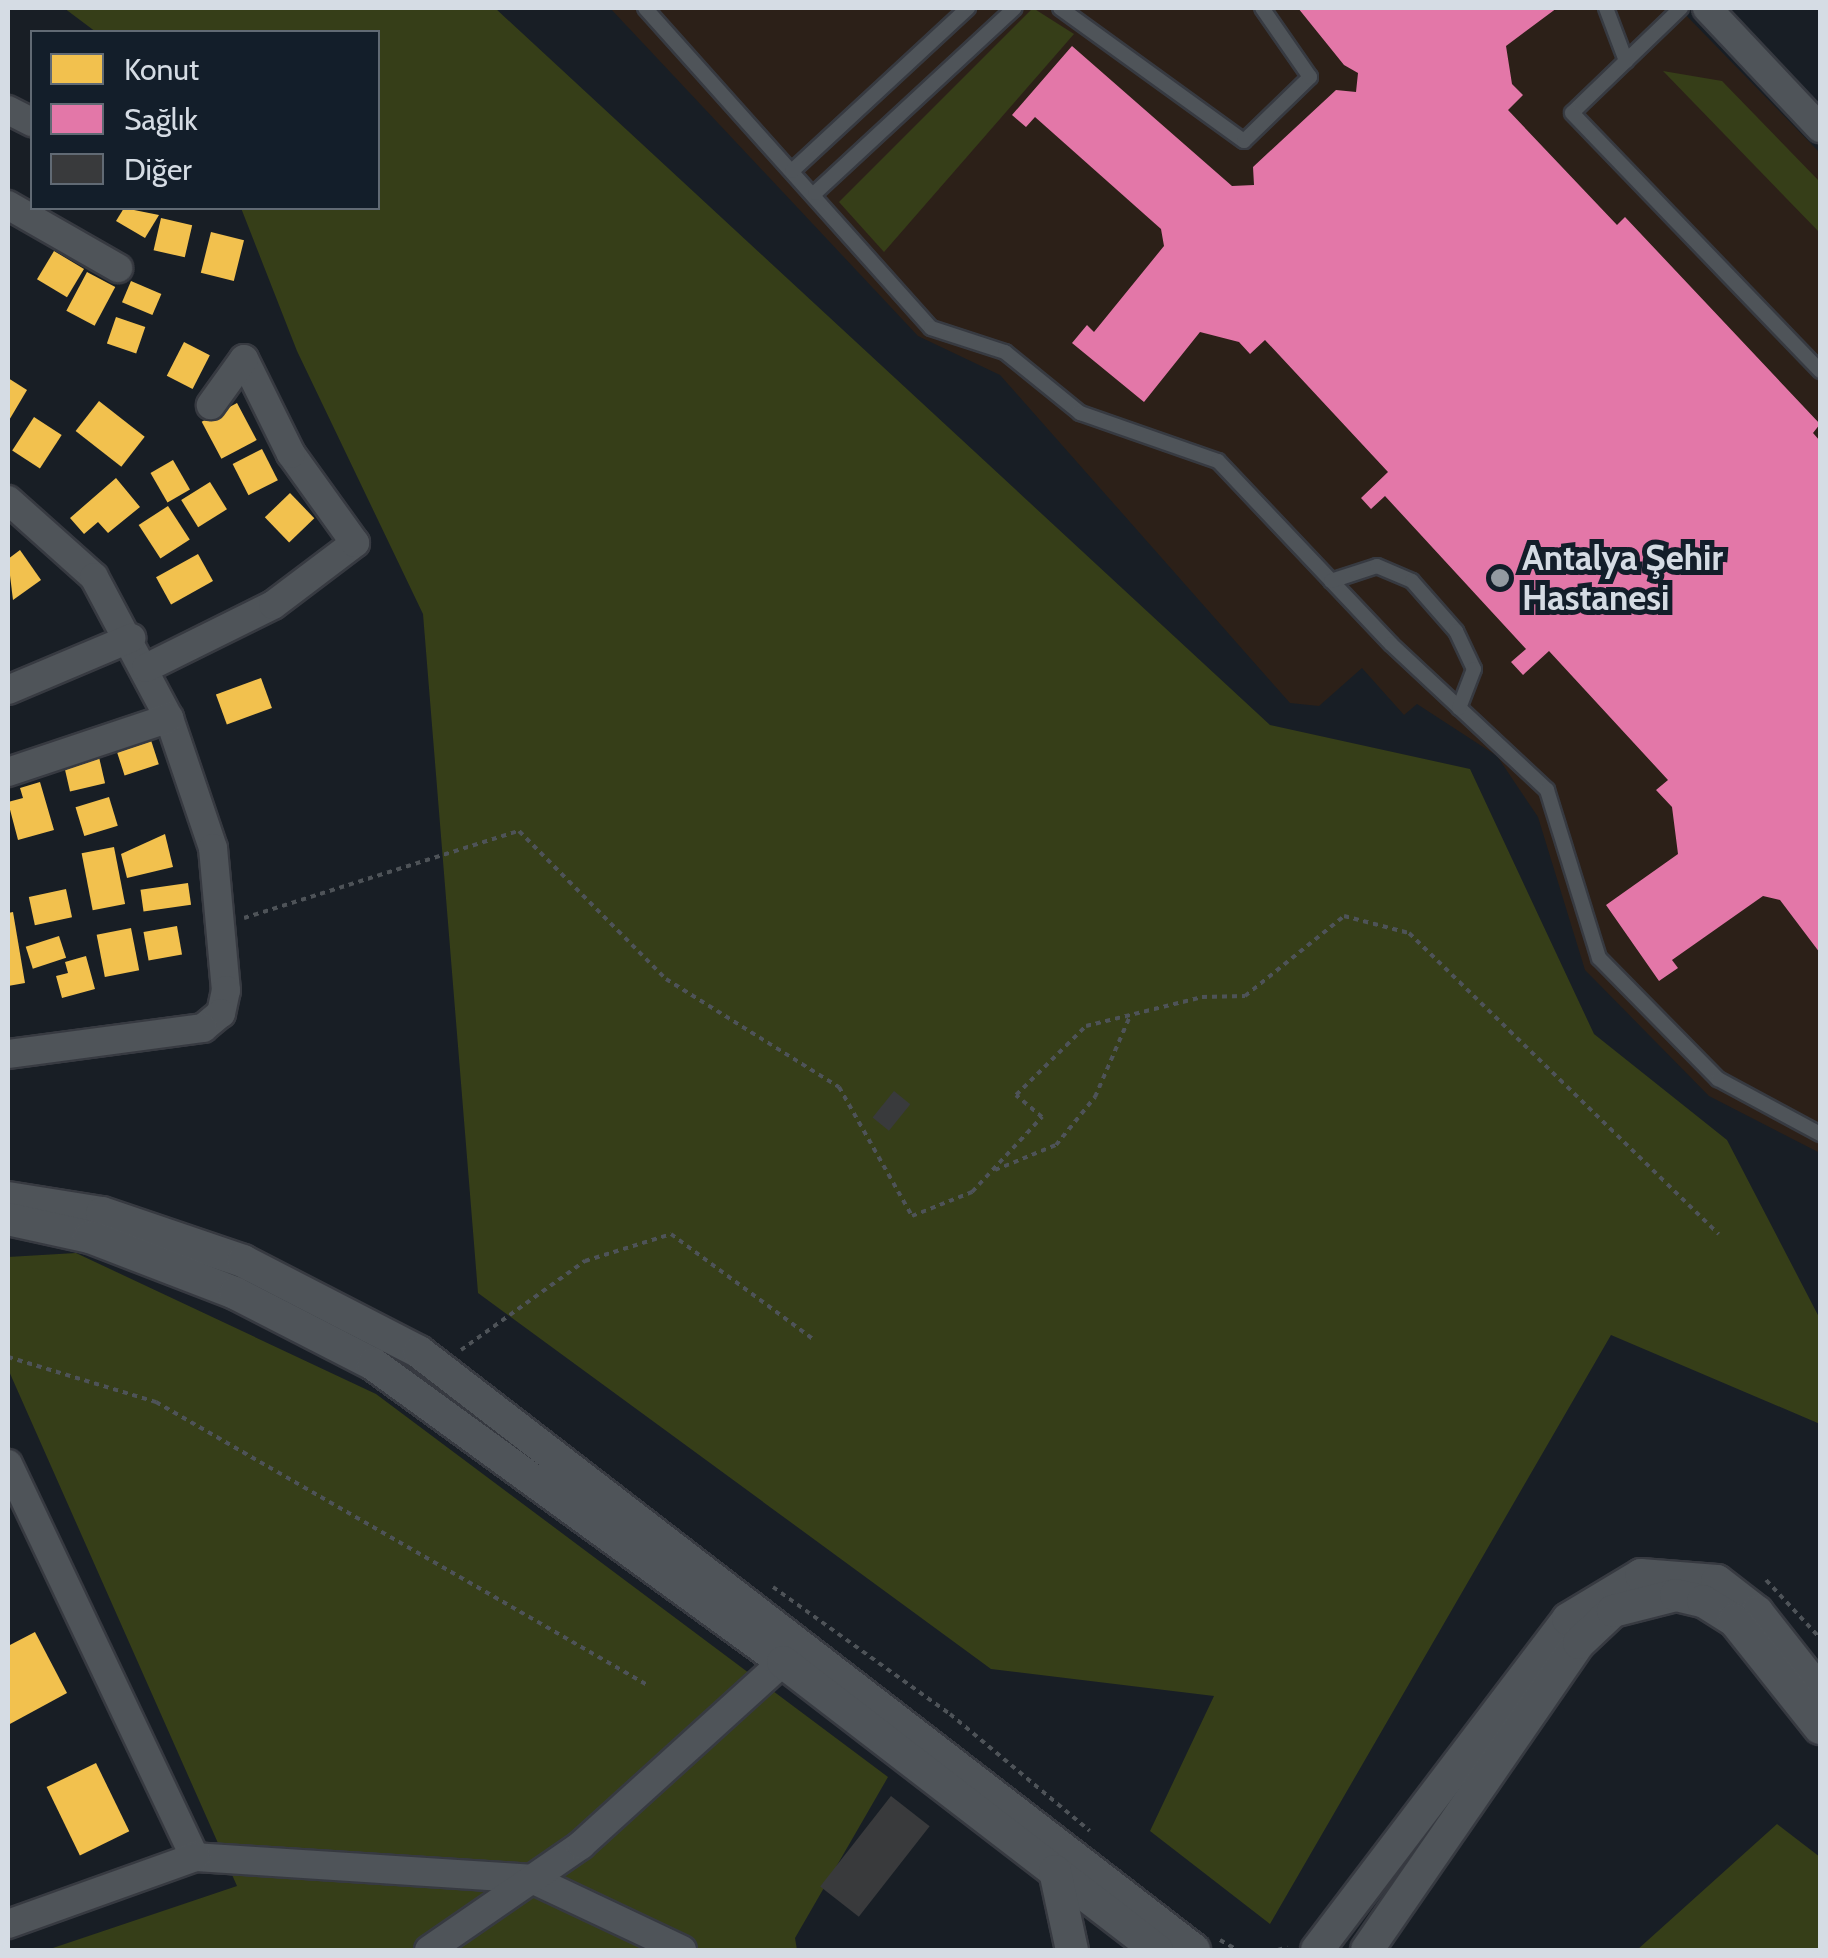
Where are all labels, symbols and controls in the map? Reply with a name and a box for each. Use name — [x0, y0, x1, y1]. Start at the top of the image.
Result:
legend — [30, 30, 380, 210]
text: Konut — [124, 51, 199, 88]
text: Sağlık — [124, 101, 198, 138]
text: Diğer — [124, 151, 192, 188]
place label: Antalya Şehir Hastanesi — [1522, 537, 1723, 619]
marker: Antalya Şehir Hastanesi — [1487, 565, 1513, 591]

